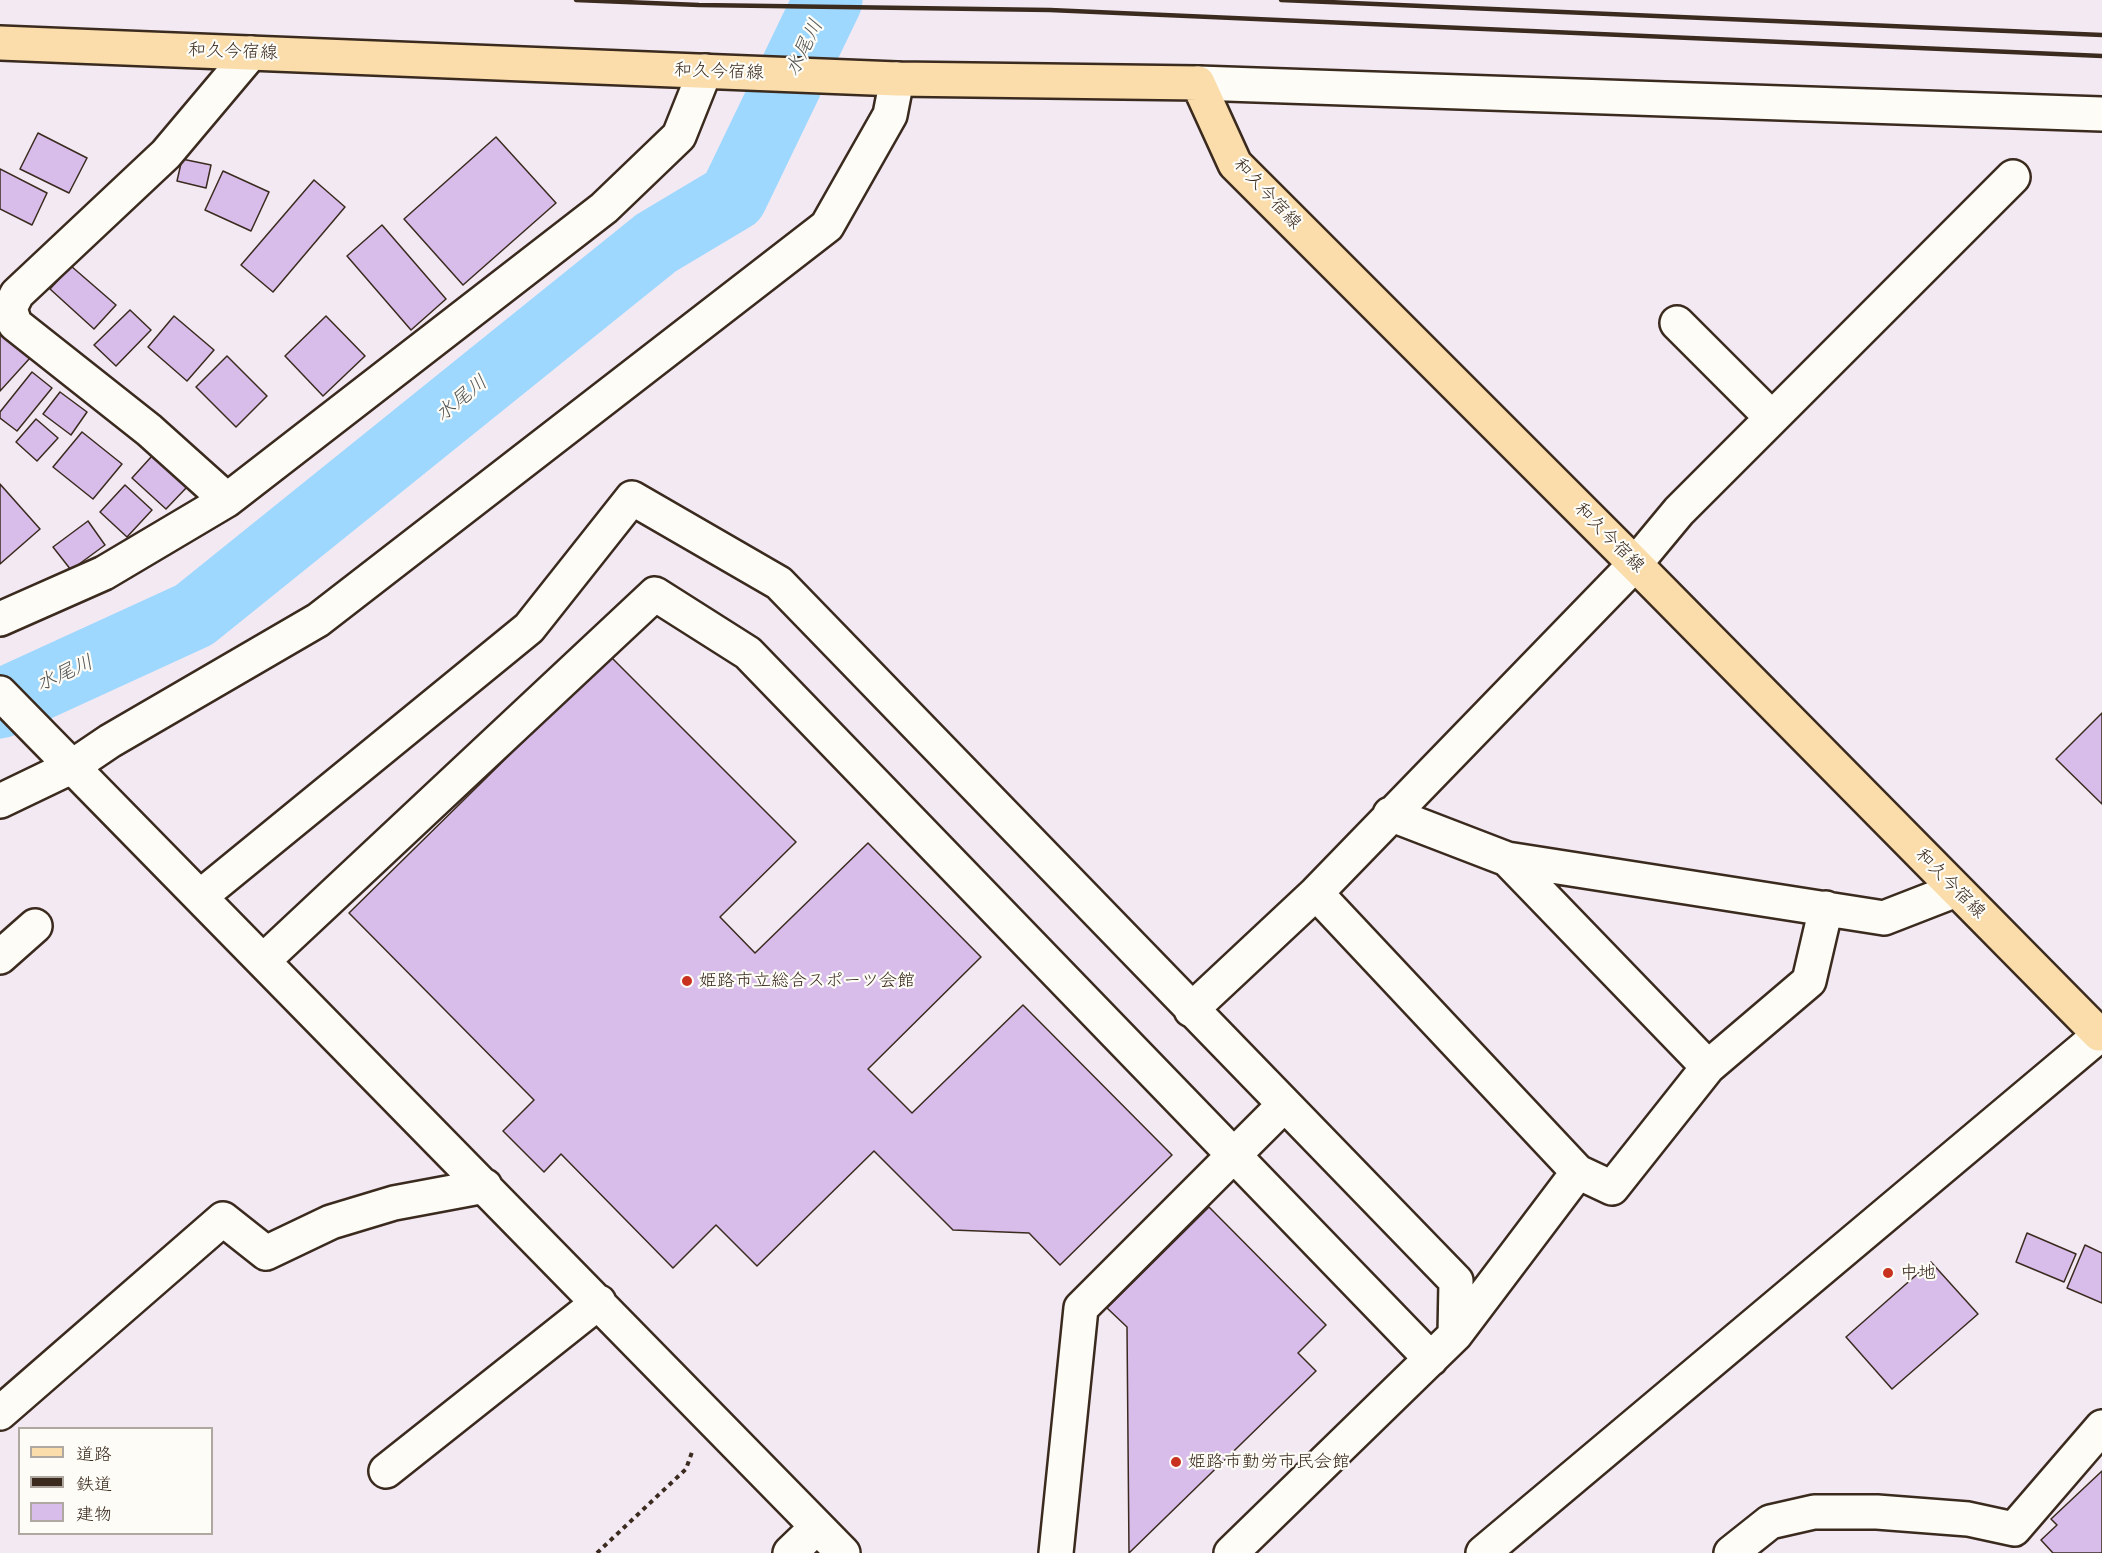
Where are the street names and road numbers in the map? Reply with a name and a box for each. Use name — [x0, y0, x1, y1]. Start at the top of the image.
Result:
street label: 和久今宿線 — [188, 40, 278, 64]
street label: 和久今宿線 — [674, 60, 764, 84]
street label: 和久今宿線 — [1228, 154, 1306, 234]
street label: 和久今宿線 — [1570, 499, 1648, 577]
street label: 和久今宿線 — [1911, 845, 1989, 923]

